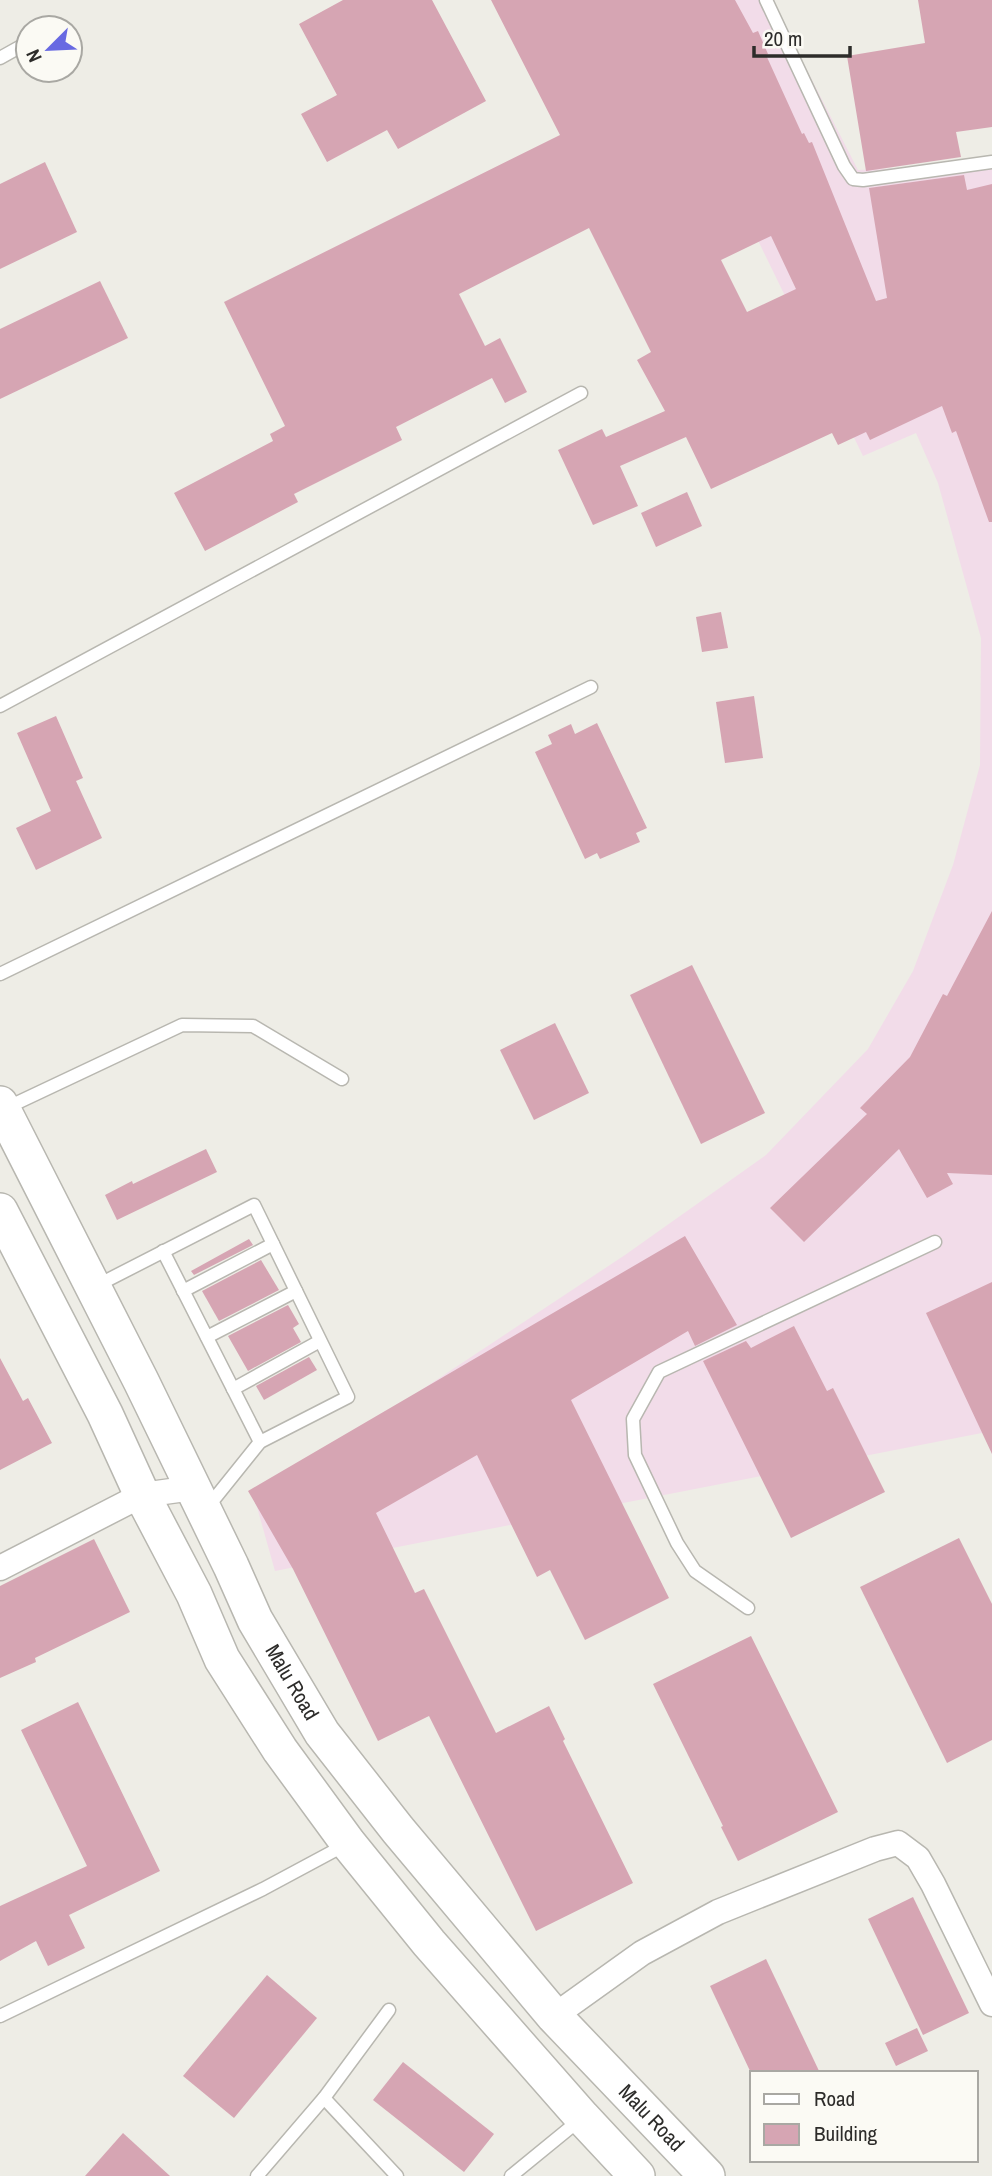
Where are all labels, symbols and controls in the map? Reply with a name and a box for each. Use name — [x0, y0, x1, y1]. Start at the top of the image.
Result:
north arrow — [14, 14, 84, 84]
scale bar — [754, 14, 850, 58]
text: 20 m — [764, 24, 802, 53]
text: N — [19, 45, 48, 66]
street label: Malu Road — [259, 1639, 326, 1725]
legend — [750, 2071, 978, 2162]
street label: Malu Road — [613, 2077, 691, 2158]
text: Road — [814, 2084, 855, 2113]
text: Building — [814, 2119, 878, 2148]

